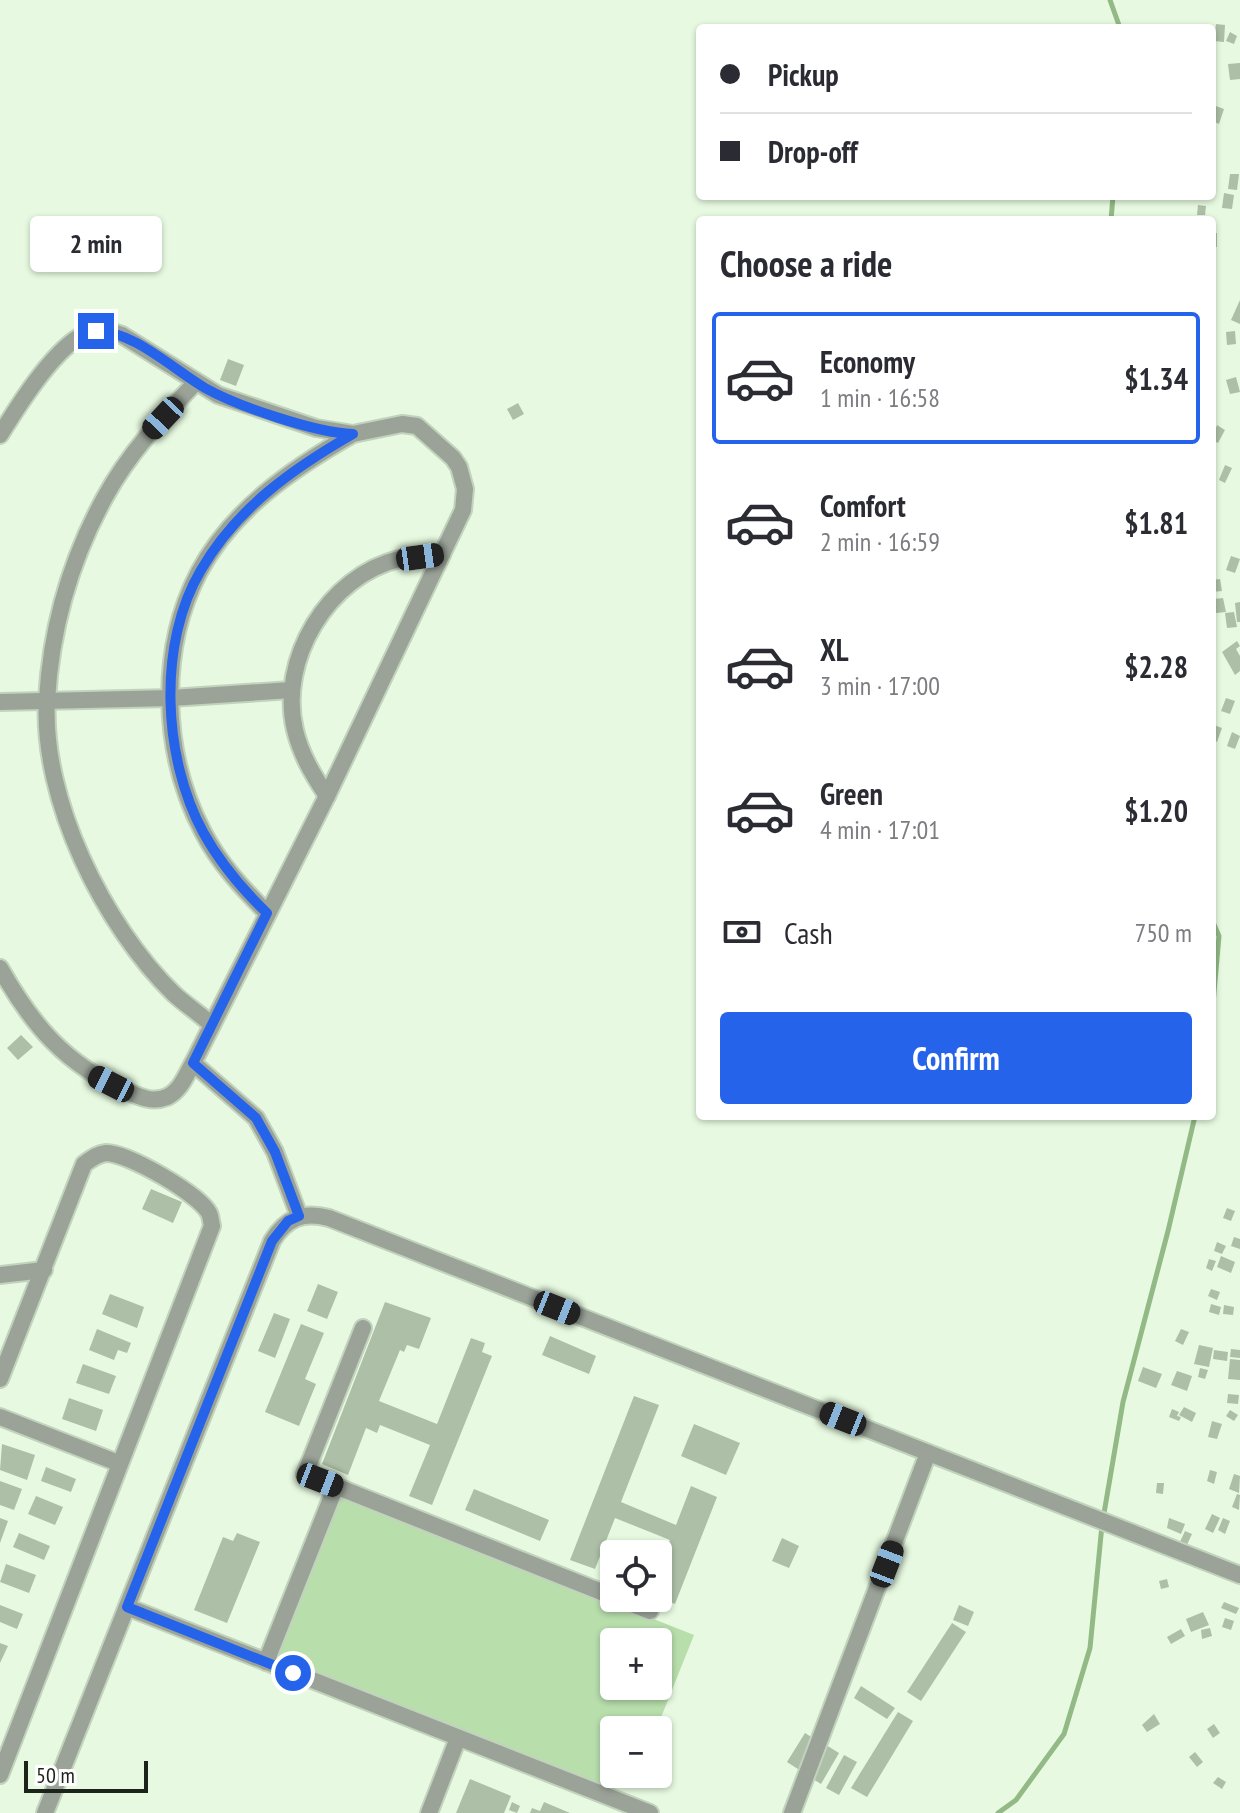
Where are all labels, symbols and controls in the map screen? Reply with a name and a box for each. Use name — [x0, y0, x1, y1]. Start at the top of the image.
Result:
text: Pickup — [768, 55, 839, 94]
text: Drop-off — [768, 132, 858, 171]
callout: 2 min — [30, 215, 162, 271]
text: 2 min — [70, 227, 122, 260]
text: Choose a ride — [720, 240, 892, 287]
route end — [78, 313, 114, 349]
icon: car — [724, 342, 796, 414]
text: Economy — [820, 342, 915, 381]
text: $1.34 — [1124, 359, 1188, 398]
text: 1 min · 16:58 — [820, 381, 940, 414]
car — [138, 392, 188, 444]
icon: car — [724, 486, 796, 558]
text: Comfort — [820, 486, 906, 525]
text: $1.81 — [1124, 503, 1188, 542]
text: 2 min · 16:59 — [820, 525, 940, 558]
car — [395, 542, 445, 572]
icon: car — [724, 630, 796, 702]
text: XL — [820, 630, 849, 669]
text: $2.28 — [1124, 647, 1188, 686]
text: 3 min · 17:00 — [820, 669, 940, 702]
icon: car — [724, 774, 796, 846]
text: Green — [820, 774, 883, 813]
text: $1.20 — [1124, 791, 1188, 830]
text: 4 min · 17:01 — [820, 813, 940, 846]
icon: cash — [720, 910, 764, 954]
text: Cash — [784, 913, 833, 952]
text: 750 m — [1134, 916, 1192, 949]
button: Confirm — [720, 1012, 1192, 1104]
car — [84, 1062, 138, 1106]
car — [530, 1288, 584, 1328]
car — [816, 1399, 870, 1439]
car — [293, 1460, 347, 1500]
car — [867, 1537, 907, 1591]
map controls — [600, 1540, 672, 1788]
button: locate — [600, 1540, 672, 1612]
button: + — [600, 1628, 672, 1700]
route start — [275, 1655, 311, 1691]
button: − — [600, 1716, 672, 1788]
scale bar — [24, 1757, 148, 1793]
text: 50 m — [36, 1761, 75, 1789]

